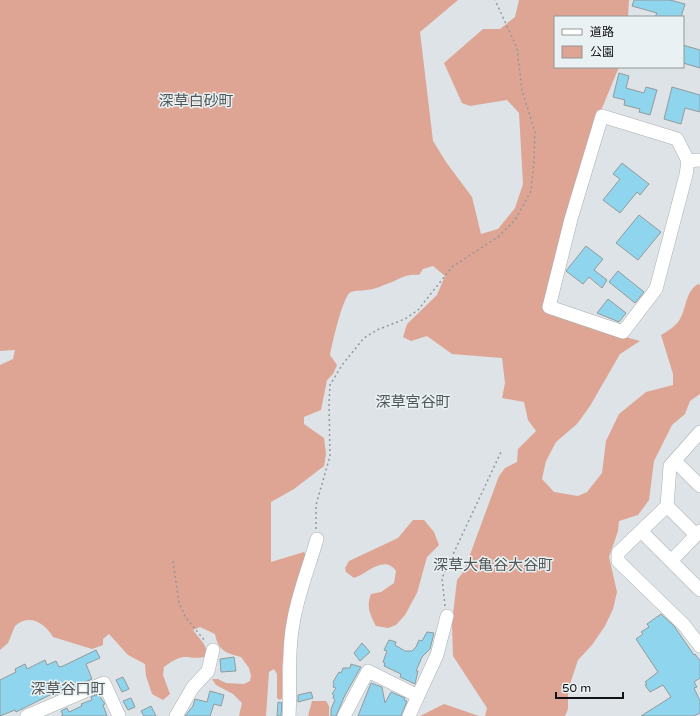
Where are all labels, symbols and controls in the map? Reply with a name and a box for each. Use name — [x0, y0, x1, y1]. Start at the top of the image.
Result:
legend — [554, 16, 684, 68]
text: 道路 — [590, 25, 614, 39]
text: 公園 — [590, 45, 614, 59]
district label: 深草白砂町 — [158, 92, 234, 110]
district label: 深草宮谷町 — [375, 393, 451, 411]
district label: 深草大亀谷大谷町 — [433, 556, 553, 574]
scale bar — [556, 674, 623, 700]
district label: 深草谷口町 — [30, 680, 106, 698]
text: 50 m — [562, 681, 591, 695]

